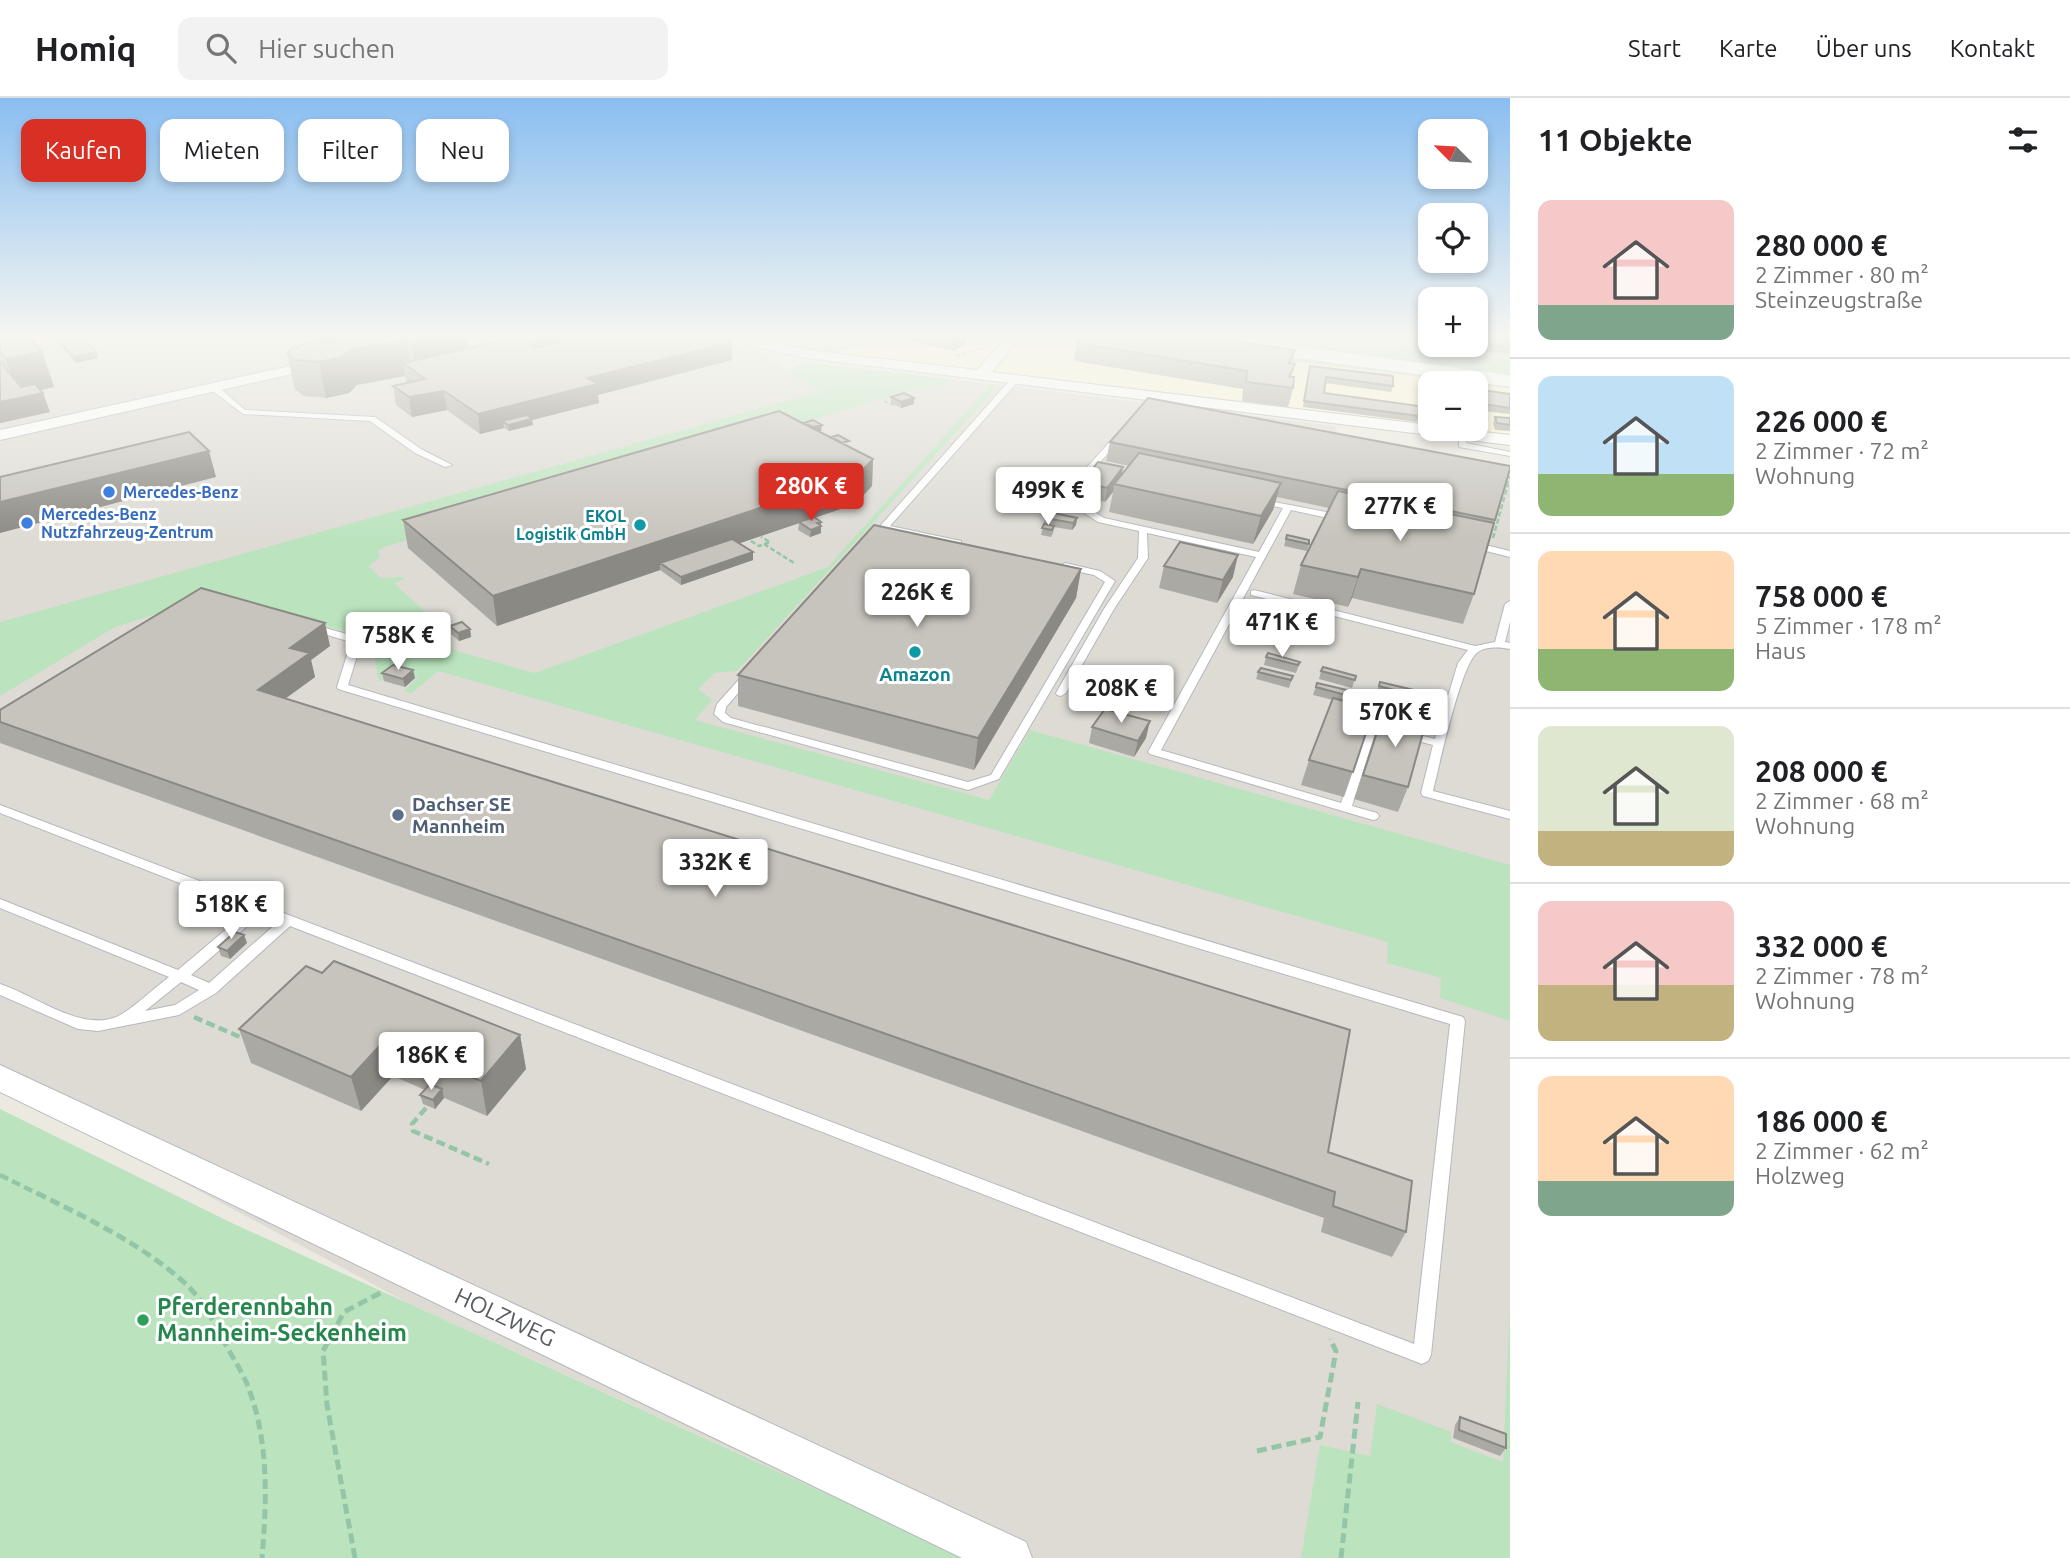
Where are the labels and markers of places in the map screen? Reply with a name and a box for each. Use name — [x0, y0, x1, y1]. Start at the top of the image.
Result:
pin: 280K € — [754, 464, 868, 523]
pin: 499K € — [991, 468, 1105, 527]
place label: Mercedes-Benz — [123, 483, 238, 501]
marker: Mercedes-Benz — [101, 484, 117, 500]
pin: 277K € — [1343, 484, 1457, 543]
place label: Mercedes-Benz Nutzfahrzeug-Zentrum — [41, 505, 214, 541]
place label: EKOL Logistik GmbH — [516, 507, 626, 543]
marker: Mercedes-Benz Nutzfahrzeug-Zentrum — [19, 515, 35, 531]
marker: EKOL Logistik GmbH — [632, 517, 648, 533]
pin: 226K € — [860, 570, 974, 629]
pin: 471K € — [1225, 600, 1339, 659]
pin: 758K € — [341, 612, 455, 672]
marker: Amazon — [907, 644, 923, 660]
place label: Amazon — [879, 663, 951, 685]
pin: 208K € — [1064, 666, 1178, 725]
pin: 570K € — [1338, 690, 1452, 749]
place label: Dachser SE Mannheim — [412, 793, 511, 837]
marker: Dachser SE Mannheim — [390, 807, 406, 823]
pin: 332K € — [658, 840, 772, 899]
pin: 518K € — [174, 882, 288, 941]
pin: 186K € — [374, 1032, 488, 1092]
place label: Pferderennbahn Mannheim-Seckenheim — [157, 1294, 407, 1345]
marker: Pferderennbahn Mannheim-Seckenheim — [135, 1312, 151, 1328]

